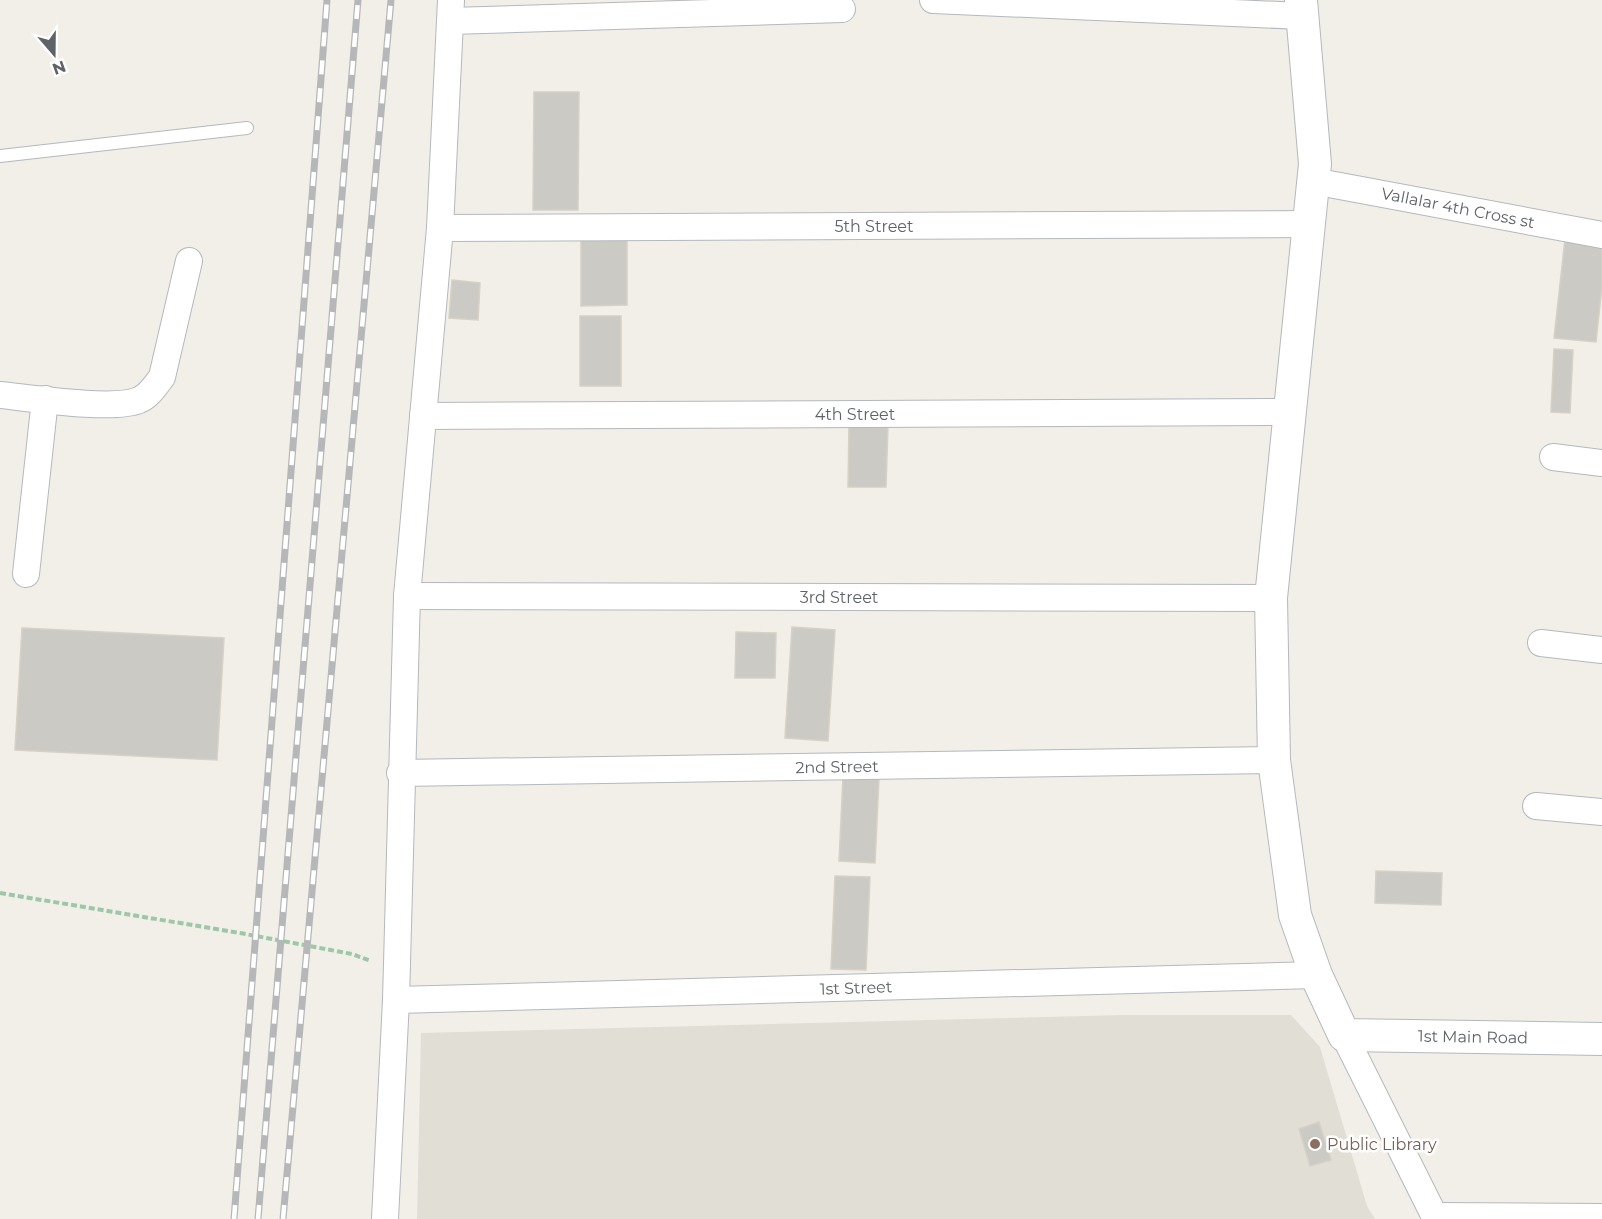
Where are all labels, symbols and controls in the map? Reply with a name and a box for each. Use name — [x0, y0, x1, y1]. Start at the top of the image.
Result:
north arrow — [24, 24, 84, 84]
text: N — [50, 56, 68, 79]
street label: Vallalar 4th Cross st — [1380, 184, 1537, 232]
street label: 5th Street — [835, 217, 914, 236]
street label: 4th Street — [815, 405, 896, 424]
street label: 3rd Street — [800, 588, 879, 607]
street label: 2nd Street — [795, 757, 879, 777]
street label: 1st Street — [819, 977, 893, 999]
street label: 1st Main Road — [1418, 1027, 1528, 1047]
place label: Public Library — [1327, 1135, 1437, 1154]
marker: Public Library — [1308, 1137, 1322, 1151]

